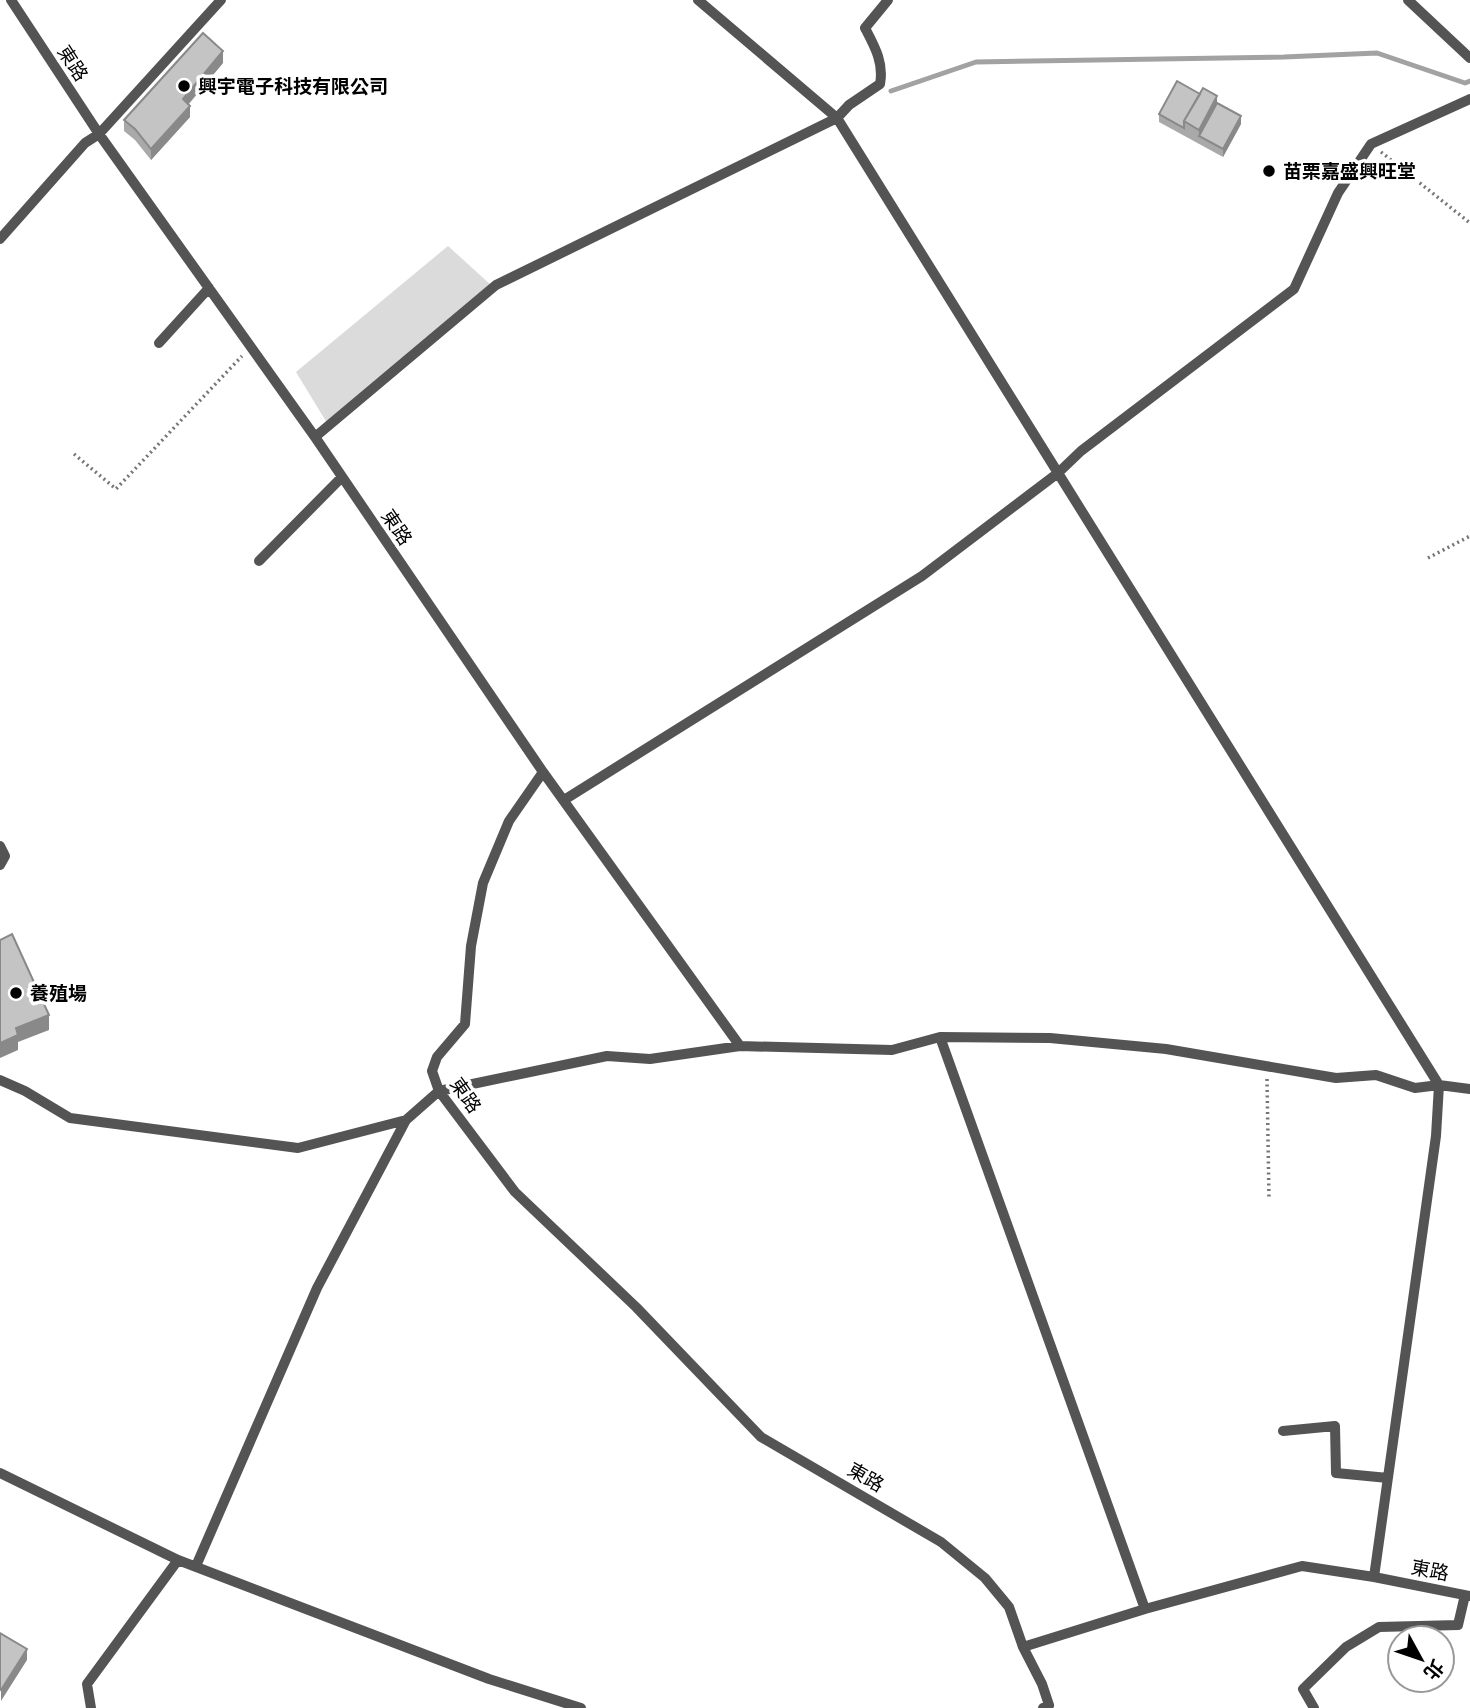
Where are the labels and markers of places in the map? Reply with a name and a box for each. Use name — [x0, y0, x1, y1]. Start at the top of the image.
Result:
place label: 興宇電子科技有限公司 — [198, 75, 388, 97]
marker: 興宇電子科技有限公司 — [176, 78, 192, 94]
place label: 苗栗嘉盛興旺堂 — [1283, 160, 1416, 182]
marker: 苗栗嘉盛興旺堂 — [1261, 163, 1277, 179]
place label: 養殖場 — [30, 982, 87, 1004]
marker: 養殖場 — [8, 985, 24, 1001]

